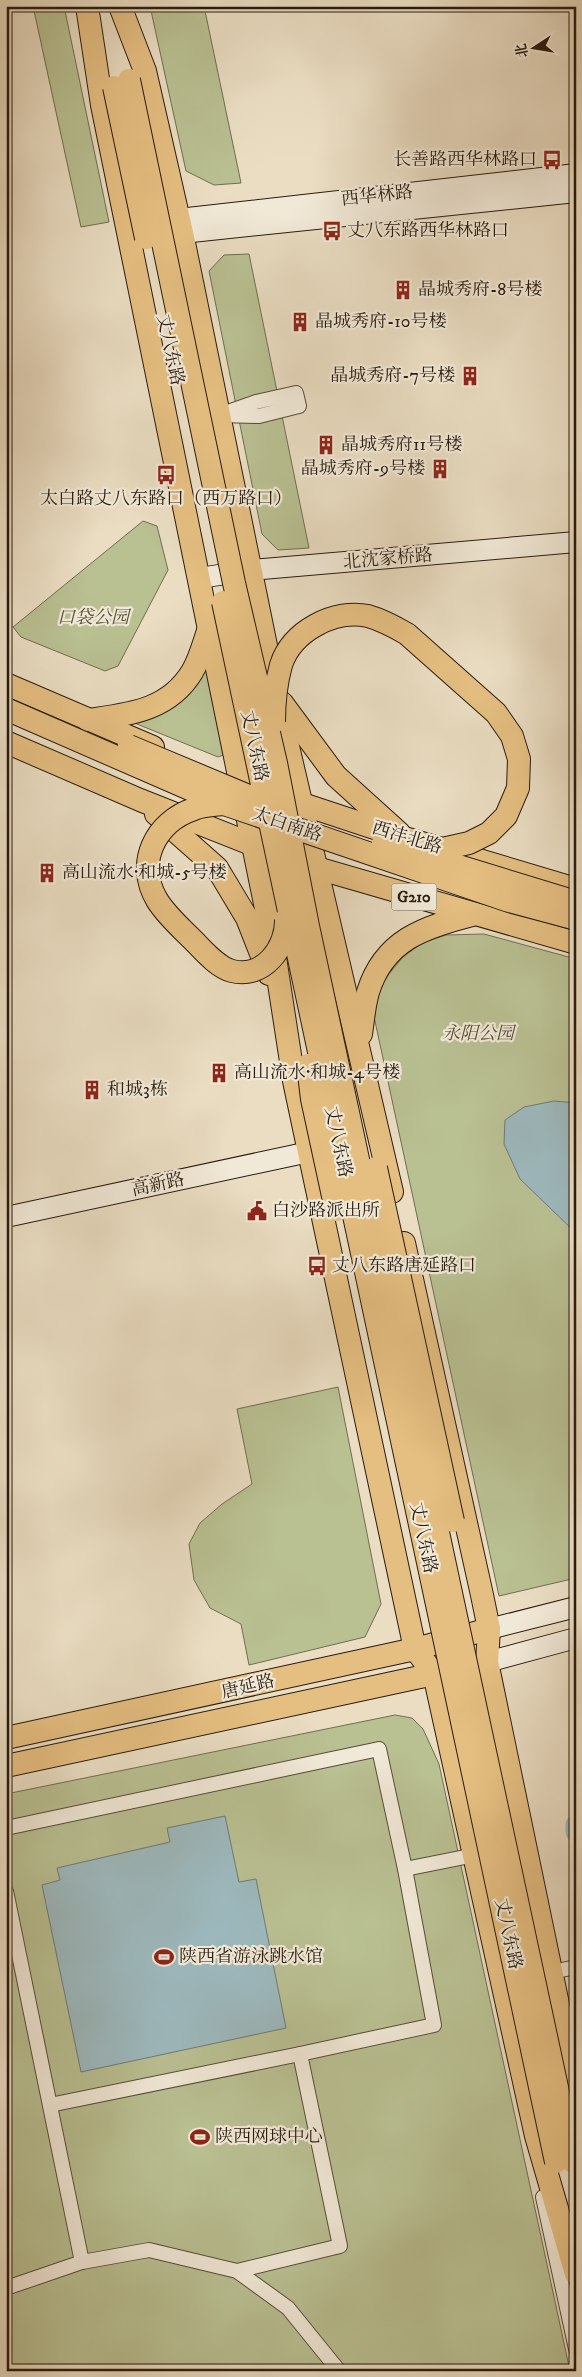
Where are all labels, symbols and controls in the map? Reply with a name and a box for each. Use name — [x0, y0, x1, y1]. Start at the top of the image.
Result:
north arrow — [510, 22, 560, 72]
text: 北 — [512, 42, 533, 59]
place label: 长善路西华林路口 — [393, 149, 537, 171]
bus stop icon: 长善路西华林路口 — [541, 149, 563, 171]
street label: 西华林路 — [340, 181, 414, 211]
bus stop icon: 丈八东路西华林路口 — [321, 220, 343, 242]
place label: 丈八东路西华林路口 — [347, 220, 509, 242]
building icon: 晶城秀府-8号楼 — [392, 279, 414, 301]
place label: 晶城秀府-8号楼 — [418, 279, 542, 301]
building icon: 晶城秀府-10号楼 — [289, 311, 311, 333]
place label: 晶城秀府-10号楼 — [315, 311, 447, 333]
street label: 丈八东路 — [152, 312, 188, 388]
place label: 晶城秀府-7号楼 — [330, 365, 455, 387]
building icon: 晶城秀府-7号楼 — [459, 365, 481, 387]
building icon: 晶城秀府11号楼 — [315, 434, 337, 456]
place label: 晶城秀府11号楼 — [341, 434, 462, 456]
place label: 晶城秀府-9号楼 — [301, 458, 425, 480]
building icon: 晶城秀府-9号楼 — [429, 458, 451, 480]
bus stop icon: 太白路丈八东路口（西万路口） — [155, 464, 177, 486]
place label: 太白路丈八东路口（西万路口） — [40, 488, 292, 510]
street label: 北沈家桥路 — [342, 544, 434, 574]
park label: 口袋公园 — [57, 607, 132, 629]
street label: 丈八东路 — [236, 708, 272, 784]
street label: 太白南路 — [249, 803, 325, 847]
street label: 西沣北路 — [369, 817, 445, 859]
building icon: 高山流水·和城-5号楼 — [36, 862, 58, 884]
place label: 高山流水·和城-5号楼 — [62, 862, 227, 884]
road number: G210 — [392, 884, 436, 910]
park label: 永阳公园 — [442, 1023, 517, 1045]
building icon: 高山流水·和城-4号楼 — [208, 1062, 230, 1084]
place label: 高山流水·和城-4号楼 — [234, 1062, 400, 1084]
building icon: 和城3栋 — [81, 1079, 103, 1101]
place label: 和城3栋 — [107, 1079, 168, 1101]
street label: 丈八东路 — [320, 1104, 356, 1180]
street label: 高新路 — [129, 1169, 187, 1201]
public building icon: 白沙路派出所 — [246, 1200, 268, 1222]
place label: 白沙路派出所 — [272, 1200, 380, 1222]
bus stop icon: 丈八东路唐延路口 — [306, 1255, 328, 1277]
place label: 丈八东路唐延路口 — [332, 1255, 476, 1277]
street label: 丈八东路 — [405, 1500, 441, 1576]
street label: 唐延路 — [219, 1670, 277, 1704]
street label: 丈八东路 — [490, 1896, 526, 1972]
sports icon: 陕西省游泳跳水馆 — [153, 1946, 175, 1968]
place label: 陕西省游泳跳水馆 — [179, 1946, 323, 1968]
sports icon: 陕西网球中心 — [189, 2126, 211, 2148]
place label: 陕西网球中心 — [215, 2126, 323, 2148]

